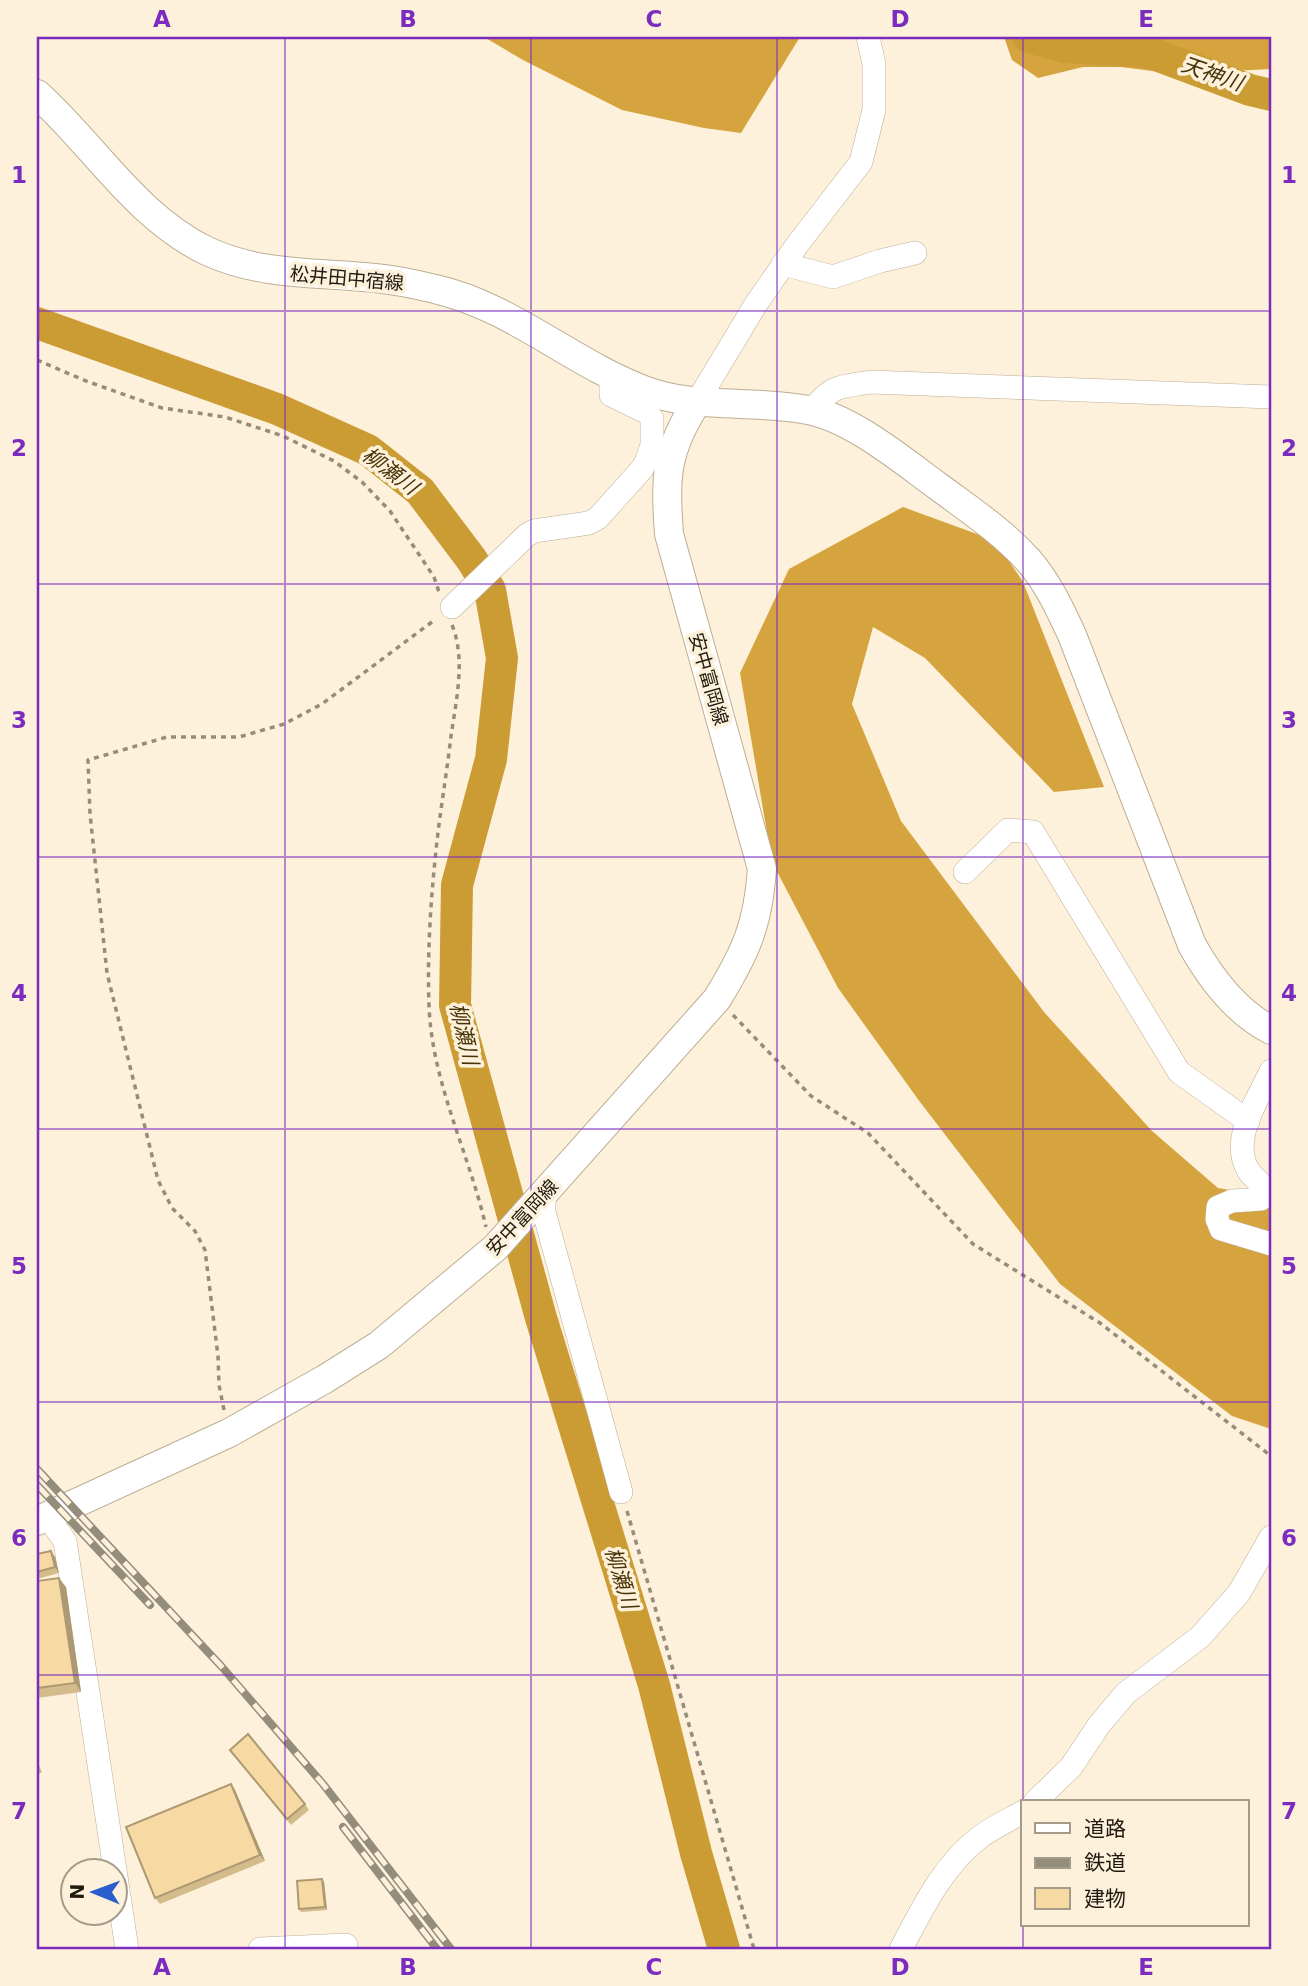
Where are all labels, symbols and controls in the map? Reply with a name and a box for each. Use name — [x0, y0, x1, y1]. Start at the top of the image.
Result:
text: A — [153, 6, 171, 32]
text: B — [399, 6, 417, 32]
text: C — [646, 6, 662, 32]
text: D — [890, 6, 910, 32]
text: E — [1138, 6, 1154, 32]
water label: 天神川 — [1178, 52, 1248, 96]
text: 1 — [11, 162, 27, 188]
text: 1 — [1281, 162, 1297, 188]
street label: 松井田中宿線 — [289, 262, 405, 294]
text: 2 — [11, 435, 27, 461]
text: 2 — [1281, 435, 1297, 461]
water label: 柳瀬川 — [358, 442, 424, 501]
street label: 安中富岡線 — [685, 630, 733, 728]
text: 3 — [11, 707, 27, 733]
text: 3 — [1281, 707, 1297, 733]
text: 4 — [11, 980, 27, 1006]
text: 4 — [1281, 980, 1297, 1006]
water label: 柳瀬川 — [445, 1001, 483, 1069]
street label: 安中富岡線 — [482, 1175, 562, 1259]
text: 5 — [11, 1253, 27, 1279]
text: 5 — [1281, 1253, 1297, 1279]
text: 6 — [11, 1525, 27, 1551]
text: 6 — [1281, 1525, 1297, 1551]
water label: 柳瀬川 — [600, 1544, 642, 1614]
text: 7 — [11, 1798, 27, 1824]
text: 7 — [1281, 1798, 1297, 1824]
legend — [1021, 1800, 1248, 1926]
text: 道路 — [1084, 1817, 1126, 1841]
text: 鉄道 — [1084, 1851, 1126, 1875]
north arrow — [60, 1856, 130, 1926]
text: N — [66, 1884, 88, 1900]
text: 建物 — [1084, 1887, 1126, 1911]
text: A — [153, 1954, 171, 1980]
text: B — [399, 1954, 417, 1980]
text: C — [646, 1954, 662, 1980]
text: D — [890, 1954, 910, 1980]
text: E — [1138, 1954, 1154, 1980]

